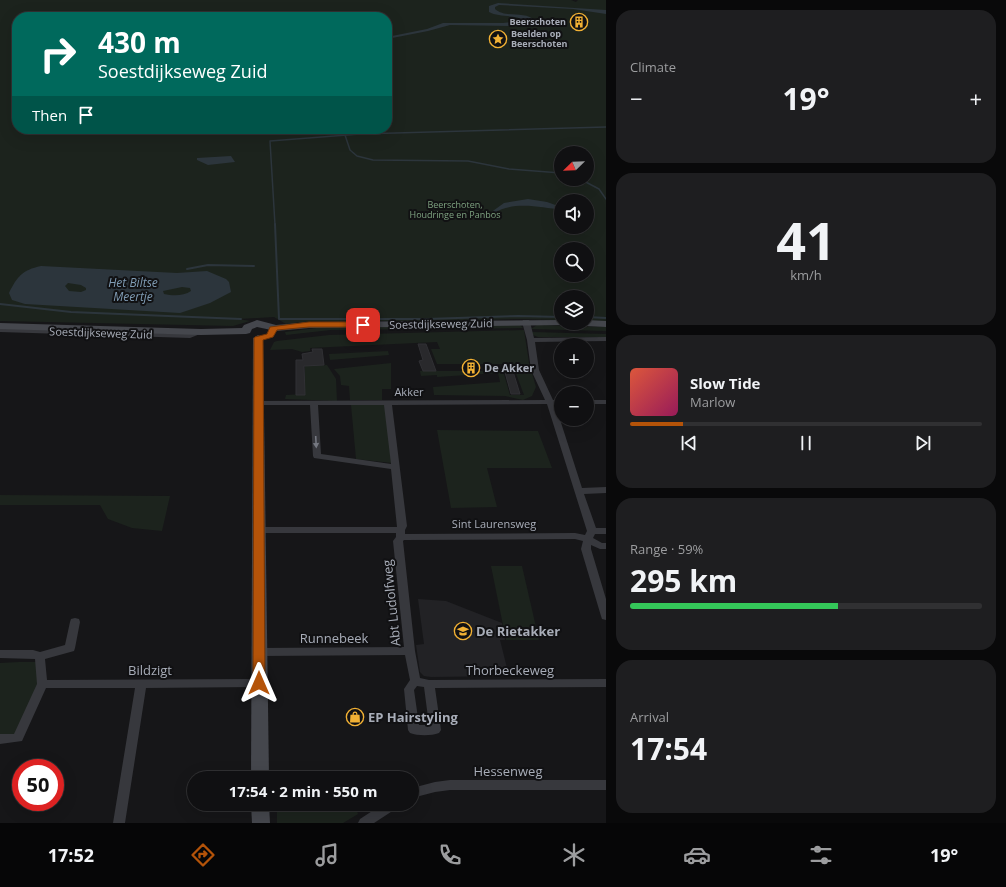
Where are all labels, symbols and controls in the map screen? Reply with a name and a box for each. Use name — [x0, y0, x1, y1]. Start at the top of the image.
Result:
building icon: Beerschoten — [569, 12, 589, 32]
place label: Beerschoten — [510, 15, 566, 28]
text: 430 m — [98, 23, 181, 61]
place label: Beelden op Beerschoten — [511, 27, 568, 50]
icon: right — [32, 28, 84, 80]
place icon: Beelden op Beerschoten — [488, 29, 508, 49]
text: Climate — [630, 58, 676, 76]
text: Soestdijkseweg Zuid — [98, 59, 267, 83]
text: 19° — [782, 78, 830, 119]
text: − — [630, 83, 643, 113]
text: + — [969, 83, 982, 113]
icon: arrive — [75, 104, 97, 126]
text: Then — [32, 105, 67, 125]
north arrow — [554, 146, 594, 186]
map controls — [554, 146, 594, 426]
button: sound — [554, 194, 594, 234]
park label: Beerschoten, Houdringe en Panbos — [410, 198, 500, 221]
text: 41 — [776, 204, 836, 275]
button: search — [554, 242, 594, 282]
text: km/h — [790, 266, 822, 284]
water label: Het Biltse Meertje — [108, 274, 158, 305]
button: layers — [554, 290, 594, 330]
pin — [346, 308, 380, 342]
icon: arrive — [352, 314, 374, 336]
street label: Soestdijkseweg Zuid — [389, 315, 493, 332]
street label: Soestdijkseweg Zuid — [49, 323, 153, 342]
button: + — [554, 338, 594, 378]
building icon: De Akker — [461, 358, 481, 378]
place label: De Akker — [484, 360, 534, 375]
text: Slow Tide — [690, 373, 760, 393]
street label: Akker — [394, 384, 424, 399]
button: − — [554, 386, 594, 426]
text: Marlow — [690, 393, 735, 411]
icon: previous — [678, 432, 700, 454]
icon: pause — [795, 432, 817, 454]
icon: next — [912, 432, 934, 454]
one-way arrow — [313, 436, 319, 449]
street label: Sint Laurensweg — [452, 516, 536, 531]
text: Range · 59% — [630, 540, 703, 558]
street label: Abt Ludolfweg — [378, 559, 404, 647]
text: 295 km — [630, 560, 737, 601]
school or university icon: De Rietakker — [453, 621, 473, 641]
place label: De Rietakker — [476, 622, 560, 640]
street label: Runnebeek — [300, 629, 368, 647]
street label: Bildzigt — [128, 661, 172, 679]
street label: Thorbeckeweg — [466, 661, 554, 679]
position arrow — [238, 662, 280, 704]
shop icon: EP Hairstyling — [345, 707, 365, 727]
place label: EP Hairstyling — [368, 708, 458, 726]
text: Arrival — [630, 708, 669, 726]
text: 17:54 — [630, 728, 707, 769]
speed limit sign: 50 — [12, 759, 64, 811]
street label: Hessenweg — [474, 762, 542, 780]
text: 17:54 · 2 min · 550 m — [229, 781, 377, 801]
icon: directions — [189, 841, 217, 869]
icon: music — [313, 841, 341, 869]
icon: phone — [436, 841, 464, 869]
icon: climate — [560, 841, 588, 869]
icon: car — [683, 841, 711, 869]
icon: filters — [807, 841, 835, 869]
text: 17:52 — [48, 843, 94, 867]
text: 19° — [930, 843, 958, 867]

